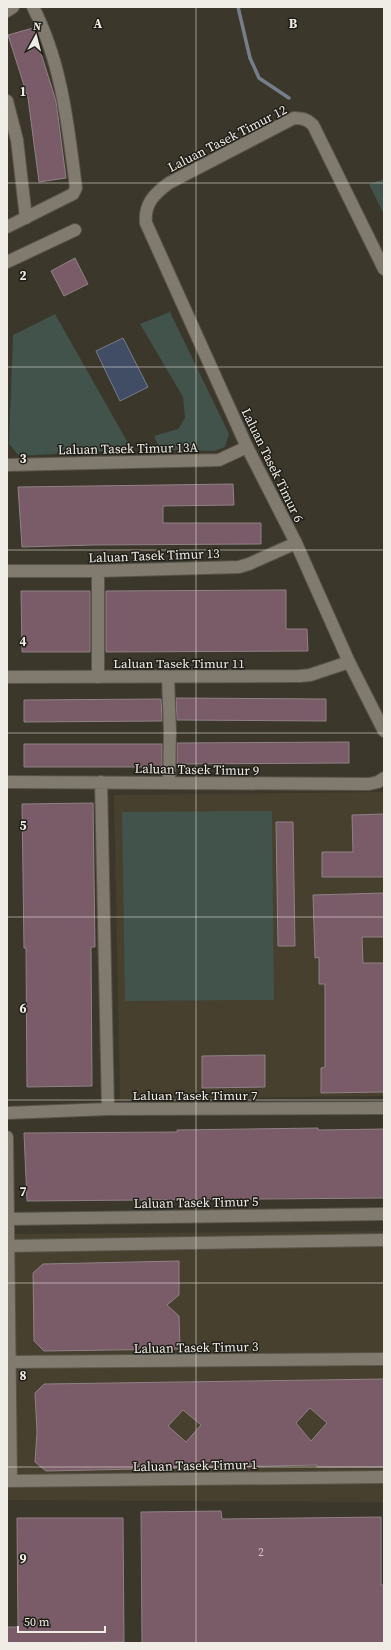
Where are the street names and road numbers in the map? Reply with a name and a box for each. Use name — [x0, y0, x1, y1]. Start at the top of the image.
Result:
street label: Laluan Tasek Timur 12 — [165, 101, 290, 176]
street label: Laluan Tasek Timur 6 — [238, 405, 308, 525]
street label: Laluan Tasek Timur 13A — [58, 439, 198, 458]
street label: Laluan Tasek Timur 13 — [88, 545, 220, 566]
street label: Laluan Tasek Timur 11 — [113, 655, 245, 672]
street label: Laluan Tasek Timur 9 — [134, 760, 260, 779]
street label: Laluan Tasek Timur 7 — [133, 1087, 258, 1104]
street label: Laluan Tasek Timur 5 — [133, 1193, 259, 1212]
street label: Laluan Tasek Timur 3 — [133, 1338, 259, 1357]
street label: Laluan Tasek Timur 1 — [132, 1456, 258, 1475]

